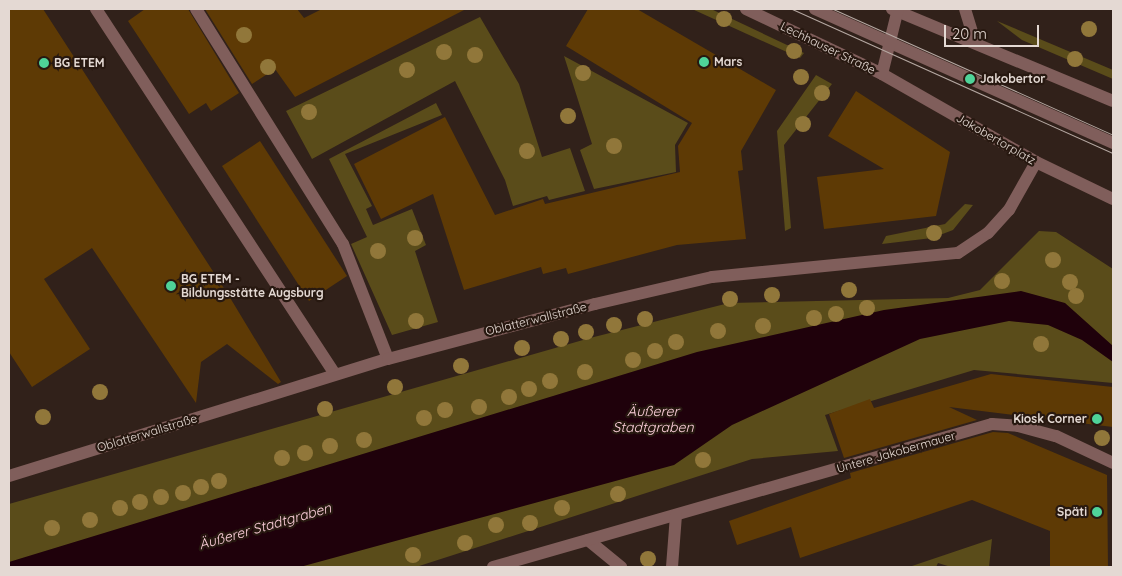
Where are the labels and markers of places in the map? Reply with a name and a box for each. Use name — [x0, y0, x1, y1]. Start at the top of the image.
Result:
place label: Mars — [714, 55, 742, 69]
place label: BG ETEM — [54, 56, 105, 70]
marker: Mars — [698, 56, 710, 68]
marker: BG ETEM — [38, 57, 50, 69]
place label: Jakobertor — [980, 72, 1046, 86]
marker: Jakobertor — [964, 73, 976, 85]
place label: BG ETEM - Bildungsstätte Augsburg — [181, 272, 324, 300]
marker: BG ETEM - Bildungsstätte Augsburg — [165, 280, 177, 292]
place label: Kiosk Corner — [1013, 412, 1087, 426]
marker: Kiosk Corner — [1091, 413, 1103, 425]
place label: Späti — [1057, 505, 1087, 519]
marker: Späti — [1091, 506, 1103, 518]

